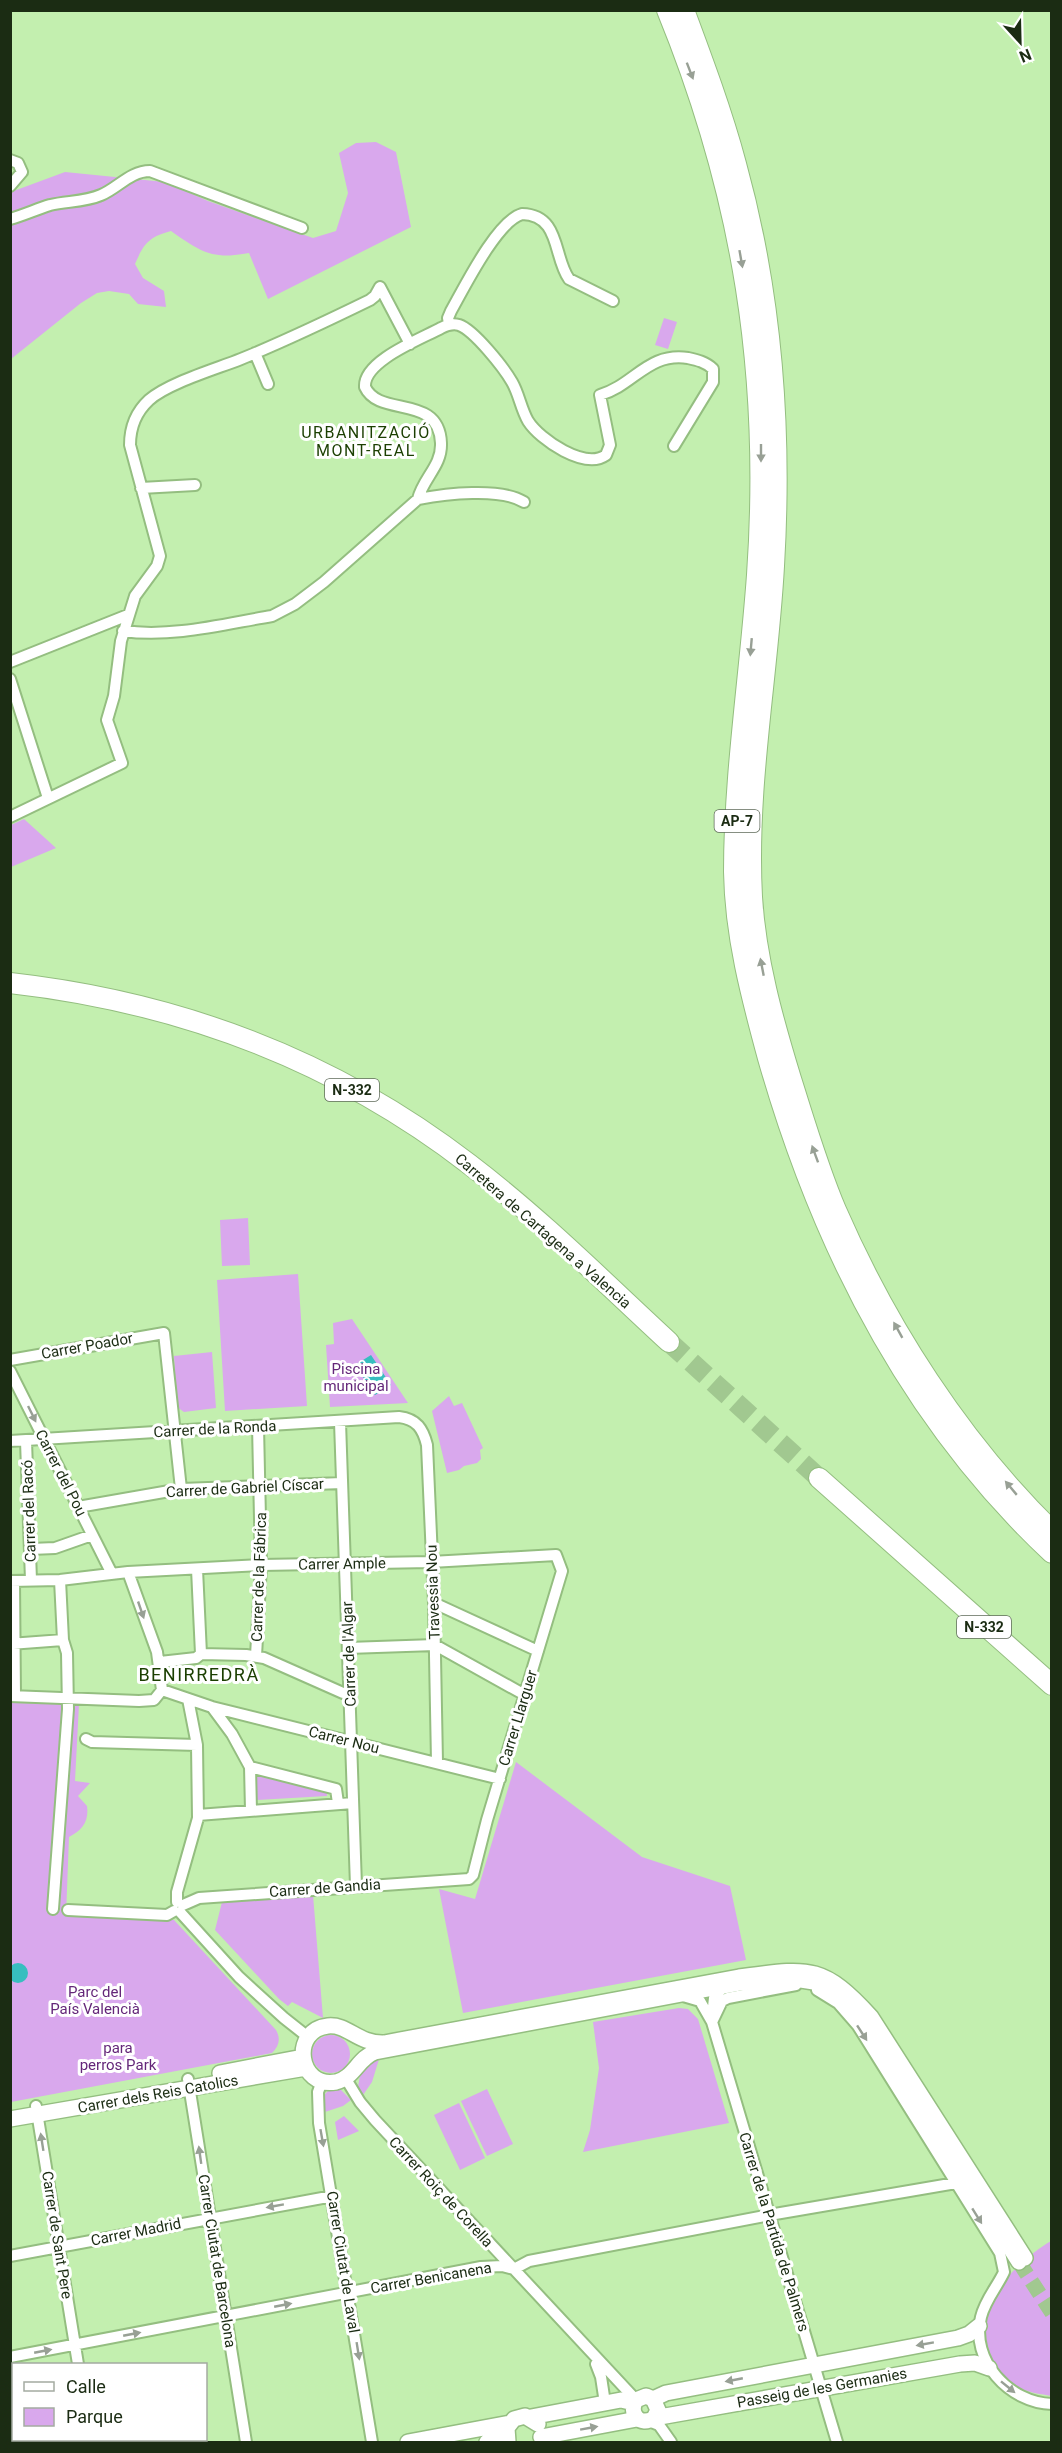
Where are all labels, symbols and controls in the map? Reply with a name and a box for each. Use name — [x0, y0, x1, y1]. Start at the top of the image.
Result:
north arrow — [990, 12, 1050, 72]
text: N — [1017, 45, 1034, 66]
one-way arrow — [686, 62, 695, 80]
one-way arrow — [737, 249, 746, 268]
district label: URBANITZACIÓ MONT-REAL — [301, 422, 431, 460]
one-way arrow — [756, 443, 766, 462]
one-way arrow — [746, 638, 756, 657]
road number: AP-7 — [714, 810, 760, 832]
one-way arrow — [757, 957, 766, 976]
road number: N-332 — [325, 1079, 379, 1101]
one-way arrow — [810, 1145, 820, 1163]
street label: Carretera de Cartagena a Valencia — [451, 1150, 635, 1312]
one-way arrow — [893, 1321, 903, 1338]
street label: Carrer Poador — [40, 1329, 134, 1363]
park label: Piscina municipal — [323, 1360, 389, 1395]
one-way arrow — [27, 1405, 36, 1422]
street label: Carrer de la Ronda — [153, 1417, 277, 1441]
street label: Carrer del Pou — [31, 1427, 91, 1519]
street label: Carrer del Racó — [18, 1460, 40, 1562]
street label: Carrer de Gabriel Císcar — [166, 1475, 324, 1501]
one-way arrow — [1005, 1480, 1018, 1496]
street label: Carrer de la Fábrica — [248, 1512, 270, 1642]
street label: Travessia Nou — [422, 1544, 444, 1640]
street label: Carrer Ample — [298, 1554, 386, 1574]
one-way arrow — [137, 1601, 147, 1619]
street label: Carrer de l'Algar — [338, 1601, 360, 1707]
road number: N-332 — [957, 1616, 1011, 1638]
district label: BENIRREDRÀ — [138, 1664, 260, 1685]
street label: Carrer Llarguer — [495, 1668, 541, 1768]
street label: Carrer Nou — [307, 1723, 381, 1757]
street label: Carrer de Gandia — [269, 1875, 381, 1901]
park label: Parc del País Valencià — [50, 1983, 140, 2018]
one-way arrow — [857, 2025, 868, 2041]
park label: para perros Park — [80, 2039, 157, 2074]
street label: Carrer dels Reis Catolics — [76, 2071, 240, 2117]
one-way arrow — [318, 2129, 327, 2148]
street label: Carrer de la Partida de Palmers — [735, 2130, 813, 2334]
one-way arrow — [37, 2132, 46, 2151]
street label: Carrer Roiç de Corella — [385, 2133, 497, 2251]
one-way arrow — [196, 2145, 205, 2164]
street label: Carrer de Sant Pere — [38, 2170, 76, 2300]
street label: Carrer Ciutat de Barcelona — [194, 2173, 240, 2349]
street label: Carrer Ciutat de Laval — [323, 2190, 363, 2334]
one-way arrow — [266, 2202, 285, 2211]
one-way arrow — [971, 2208, 982, 2224]
street label: Carrer Madrid — [89, 2214, 183, 2250]
street label: Carrer Benicanena — [369, 2258, 493, 2298]
one-way arrow — [274, 2300, 293, 2309]
one-way arrow — [123, 2329, 142, 2338]
one-way arrow — [916, 2340, 935, 2349]
one-way arrow — [353, 2341, 362, 2360]
one-way arrow — [33, 2346, 52, 2355]
legend — [12, 2363, 207, 2441]
street label: Passeig de les Germanies — [736, 2364, 908, 2412]
text: Calle — [66, 2376, 106, 2397]
one-way arrow — [724, 2376, 743, 2385]
one-way arrow — [1001, 2381, 1016, 2393]
text: Parque — [66, 2406, 123, 2427]
one-way arrow — [580, 2423, 599, 2432]

